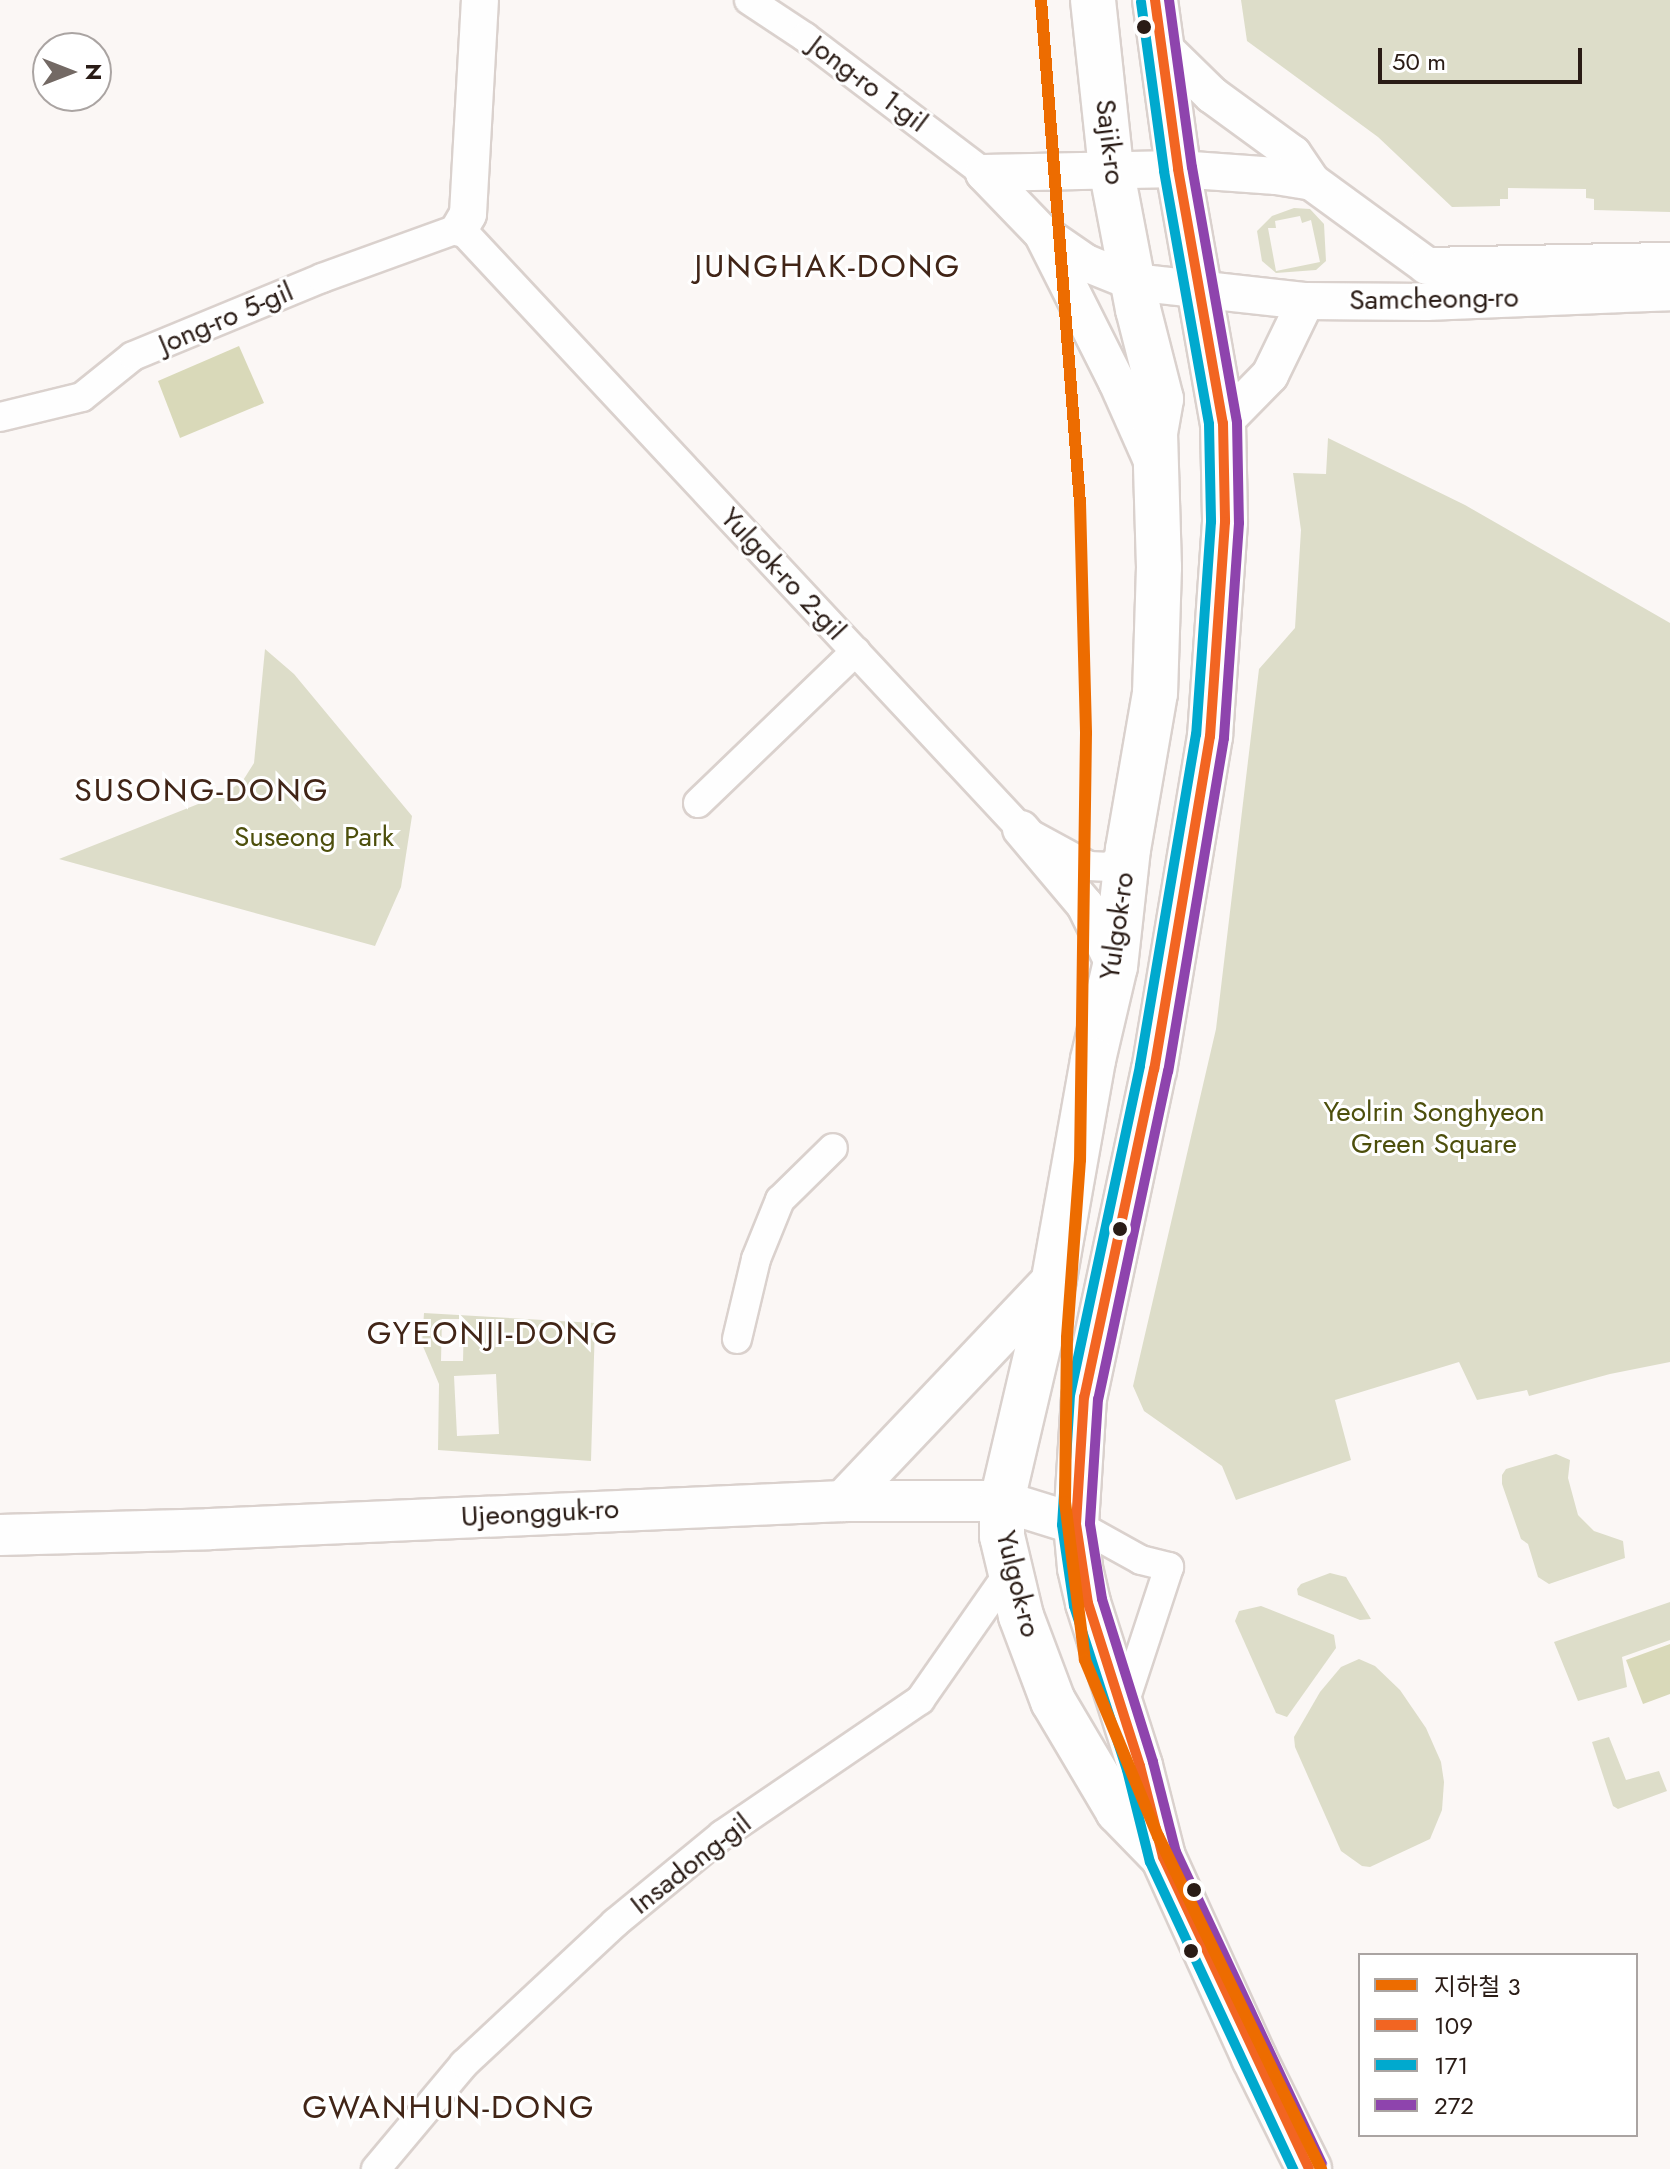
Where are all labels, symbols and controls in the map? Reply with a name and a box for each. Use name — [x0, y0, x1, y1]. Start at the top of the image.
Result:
unlabelled marker — [1136, 19, 1152, 35]
street label: Jong-ro 1-gil — [802, 29, 934, 139]
north arrow — [32, 32, 112, 112]
scale bar — [1382, 32, 1586, 82]
text: 50 m — [1392, 44, 1446, 79]
text: N — [78, 63, 110, 81]
street label: Sajik-ro — [1088, 97, 1132, 187]
district label: JUNGHAK-DONG — [695, 247, 961, 285]
street label: Jong-ro 5-gil — [154, 275, 298, 361]
street label: Samcheong-ro — [1349, 281, 1519, 317]
street label: Yulgok-ro 2-gil — [713, 501, 853, 647]
district label: SUSONG-DONG — [74, 771, 330, 809]
park label: Suseong Park — [234, 820, 394, 854]
street label: Yulgok-ro — [1093, 870, 1141, 982]
park label: Yeolrin Songhyeon Green Square — [1323, 1095, 1545, 1161]
unlabelled marker — [1112, 1221, 1128, 1237]
district label: GYEONJI-DONG — [367, 1314, 619, 1352]
street label: Ujeongguk-ro — [460, 1492, 620, 1534]
street label: Yulgok-ro — [989, 1527, 1047, 1641]
street label: Insadong-gil — [624, 1807, 758, 1921]
unlabelled marker — [1186, 1882, 1202, 1898]
unlabelled marker — [1183, 1943, 1199, 1959]
legend — [1358, 1953, 1638, 2137]
text: 지하철 3 — [1434, 1969, 1521, 2004]
text: 109 — [1434, 2008, 1473, 2043]
text: 171 — [1434, 2048, 1468, 2083]
district label: GWANHUN-DONG — [302, 2088, 596, 2126]
text: 272 — [1434, 2088, 1474, 2123]

